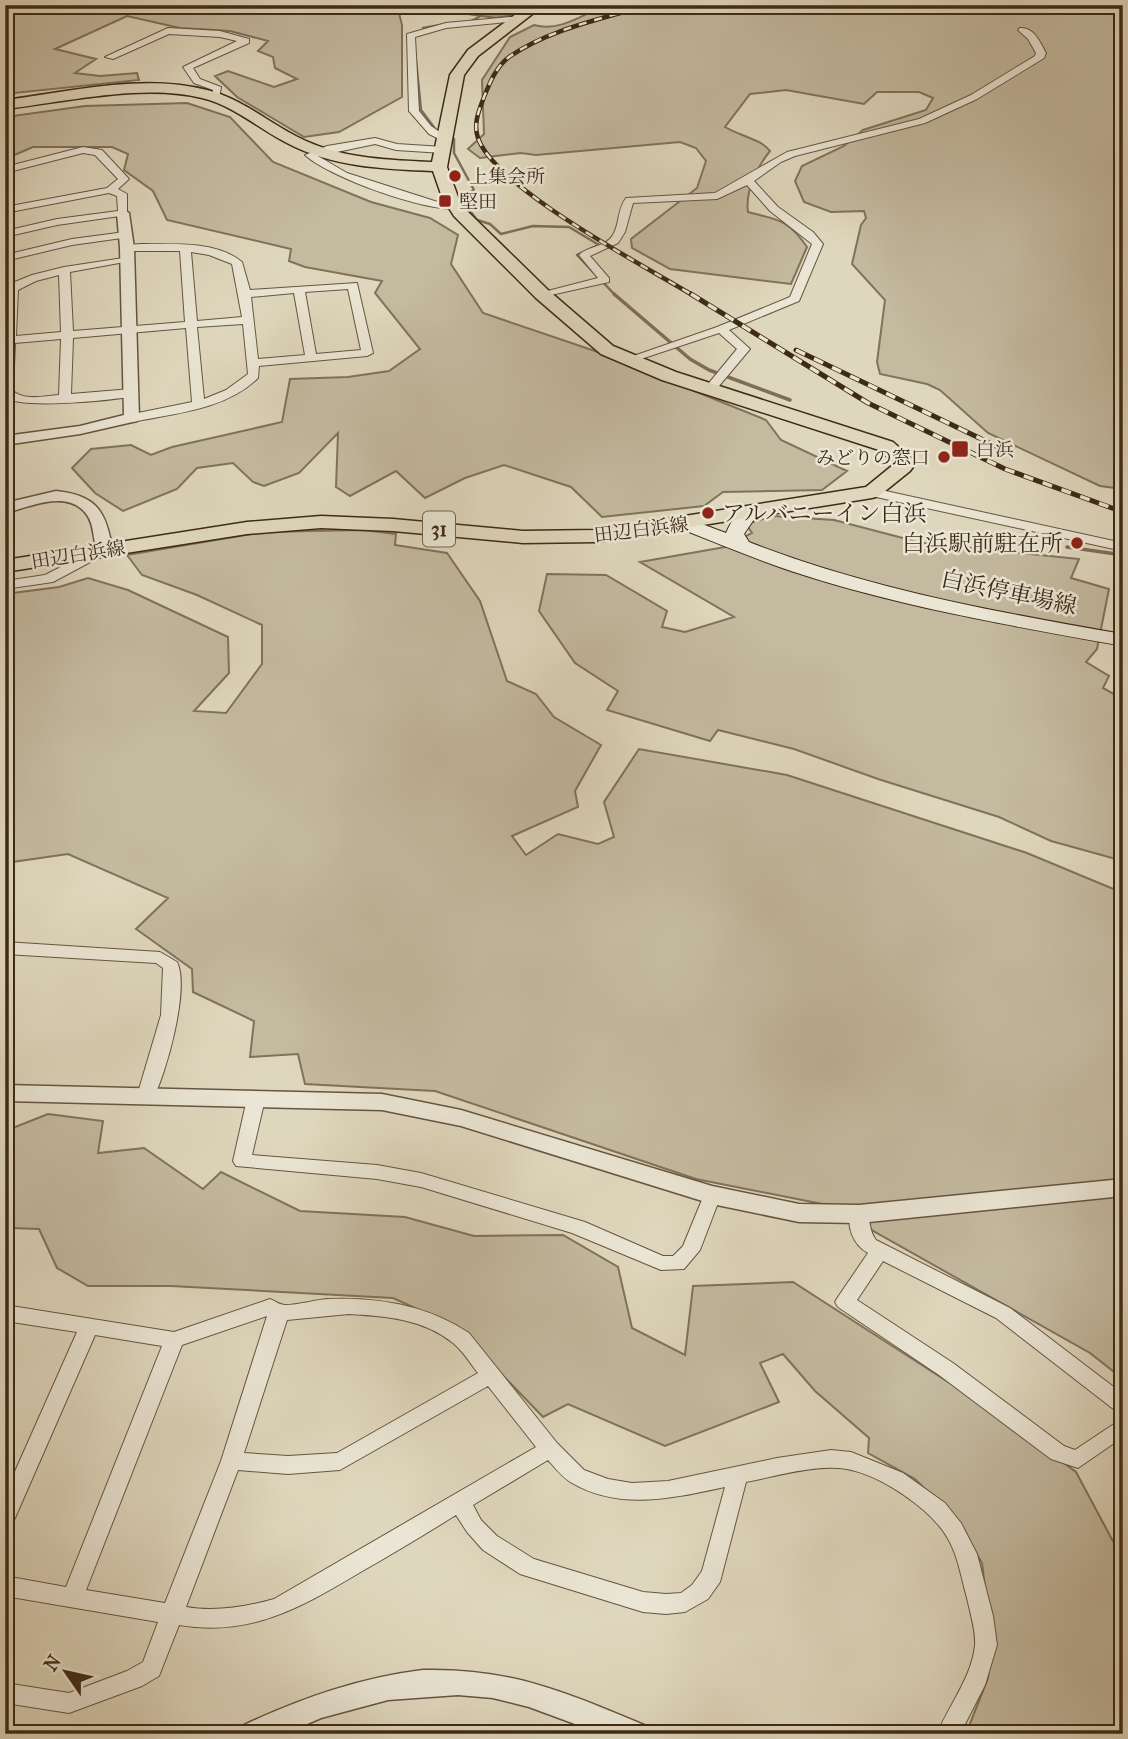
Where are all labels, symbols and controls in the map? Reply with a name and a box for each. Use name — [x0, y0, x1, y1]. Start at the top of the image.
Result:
place label: 上集会所 — [469, 166, 545, 188]
marker: 上集会所 — [447, 168, 463, 184]
place label: 堅田 — [459, 191, 497, 213]
marker: 堅田 — [437, 193, 453, 209]
marker: 白浜 — [950, 439, 970, 459]
place label: 白浜 — [976, 439, 1014, 461]
place label: みどりの窓口 — [816, 447, 930, 469]
marker: みどりの窓口 — [936, 449, 952, 465]
place label: アルバニーイン白浜 — [722, 500, 926, 527]
marker: アルバニーイン白浜 — [700, 505, 716, 521]
road number: 31 — [423, 512, 455, 546]
street label: 田辺白浜線 — [593, 513, 690, 547]
place label: 白浜駅前駐在所 — [902, 530, 1063, 557]
marker: 白浜駅前駐在所 — [1069, 535, 1085, 551]
street label: 田辺白浜線 — [30, 537, 127, 573]
street label: 白浜停車場線 — [939, 565, 1079, 620]
north arrow — [32, 1638, 102, 1708]
text: N — [40, 1650, 66, 1675]

